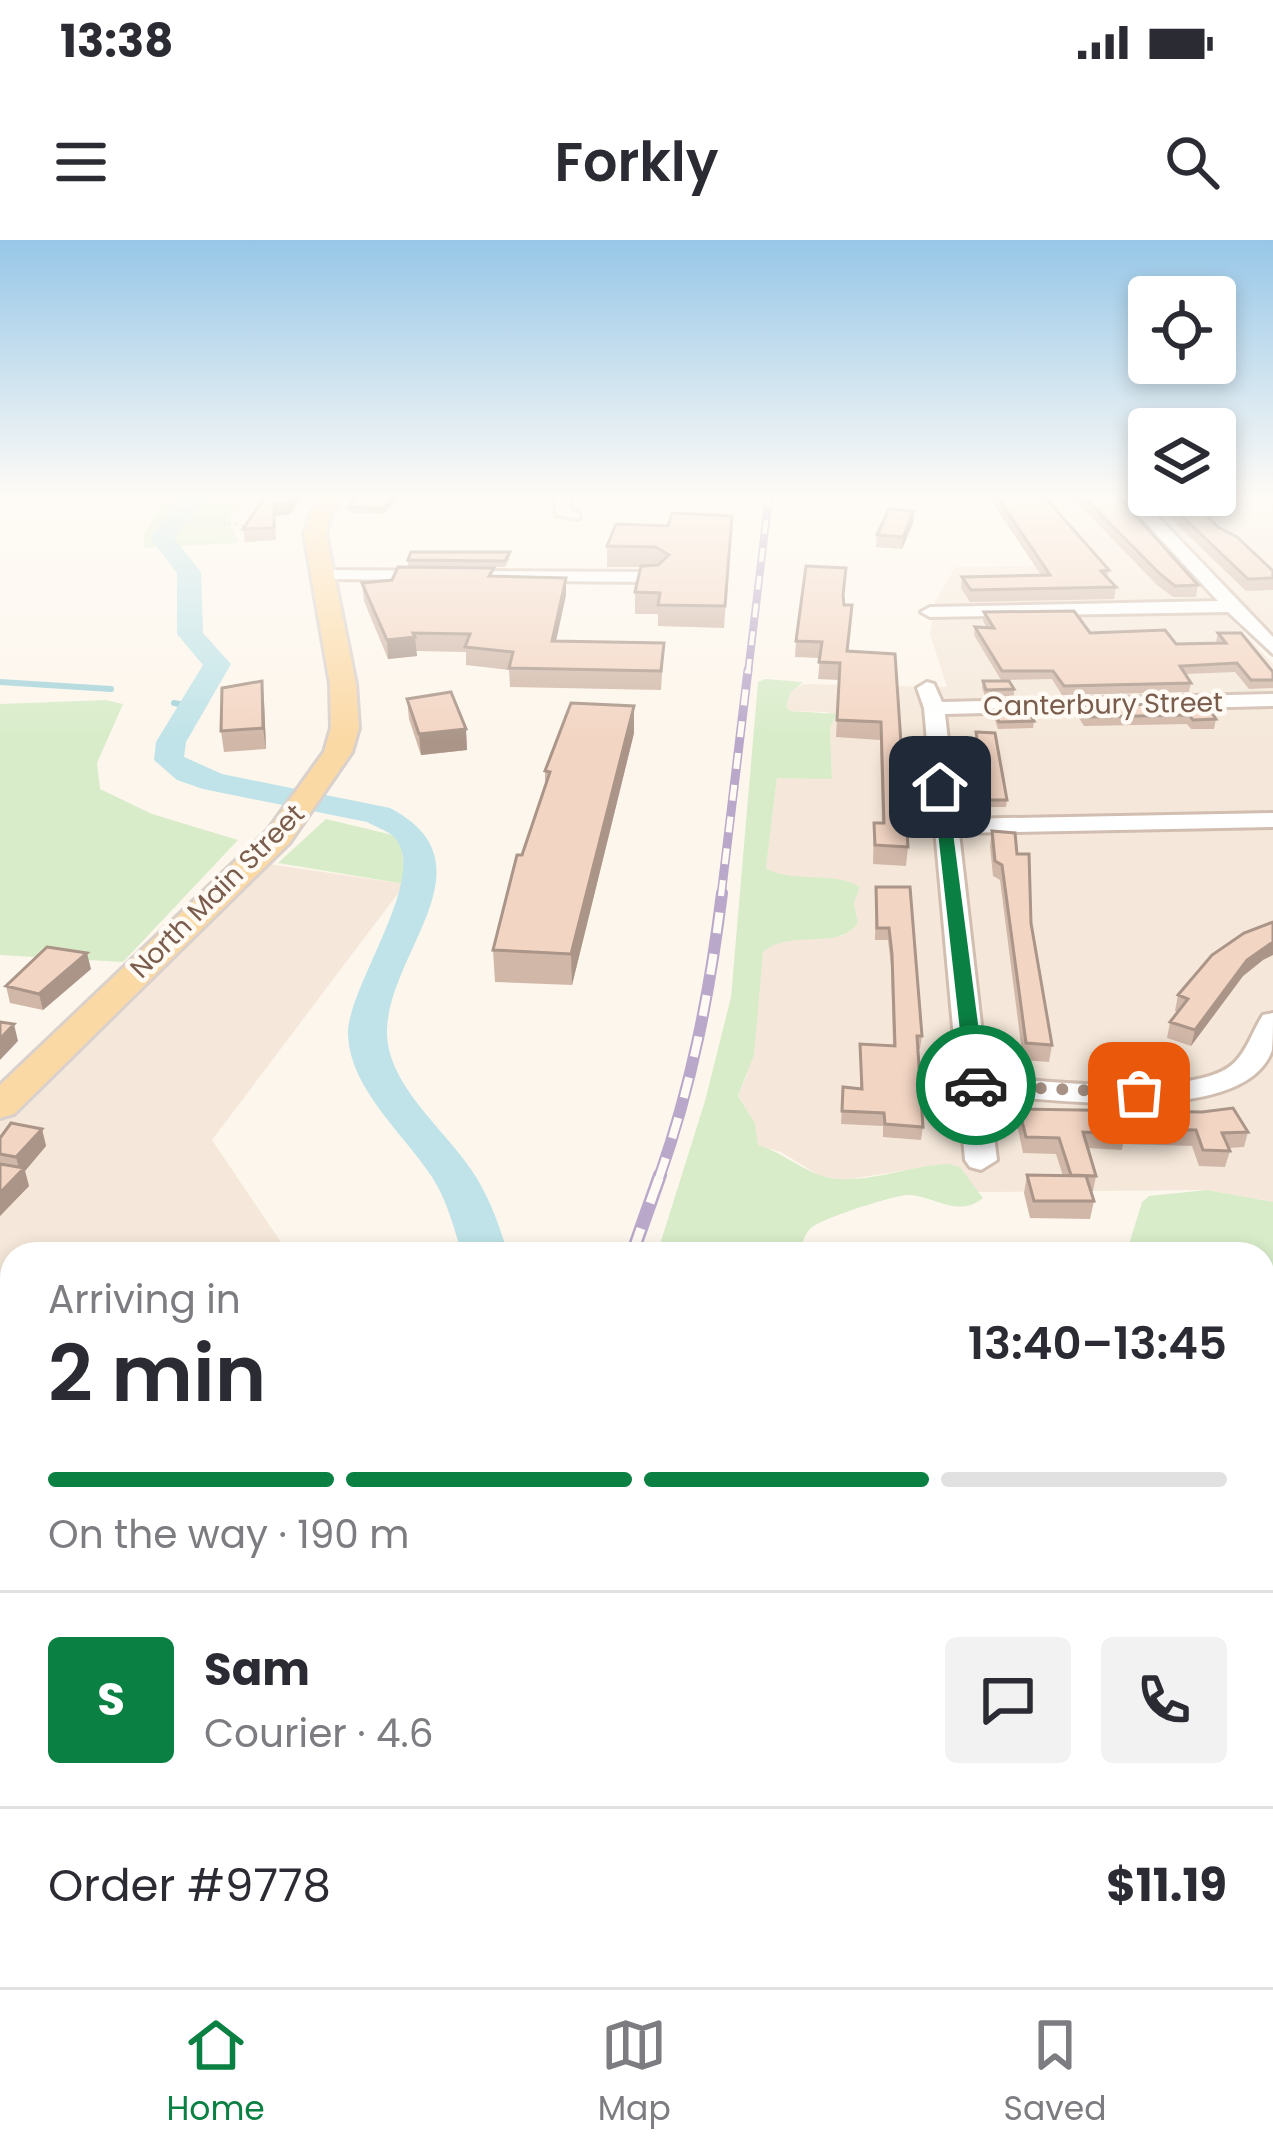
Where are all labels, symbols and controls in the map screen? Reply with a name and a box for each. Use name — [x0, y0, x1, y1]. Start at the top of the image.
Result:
text: 13:38 — [60, 10, 173, 73]
text: Forkly — [554, 124, 719, 200]
icon: menu — [48, 129, 114, 195]
icon: search — [1159, 129, 1225, 195]
map controls — [1128, 276, 1236, 516]
button: locate — [1128, 276, 1236, 384]
button: layers — [1128, 408, 1236, 516]
street label: Canterbury Street — [983, 683, 1223, 725]
pin — [889, 736, 991, 838]
icon: home — [907, 754, 973, 820]
street label: North Main Street — [122, 796, 312, 986]
courier — [916, 1025, 1036, 1145]
pin — [1088, 1042, 1190, 1144]
icon: car — [943, 1052, 1009, 1118]
icon: bag — [1106, 1060, 1172, 1126]
text: Arriving in — [48, 1272, 241, 1327]
text: 13:40–13:45 — [968, 1312, 1227, 1375]
text: 2 min — [48, 1319, 266, 1428]
text: On the way · 190 m — [48, 1507, 409, 1562]
button: chat — [945, 1637, 1071, 1763]
button: phone — [1101, 1637, 1227, 1763]
text: Sam — [204, 1638, 310, 1701]
text: S — [97, 1668, 125, 1731]
text: Courier · 4.6 — [204, 1706, 433, 1761]
text: Order #9778 — [48, 1854, 331, 1917]
text: $11.19 — [1106, 1854, 1227, 1917]
tab: Home — [166, 2012, 265, 2134]
tab: Map — [598, 2012, 671, 2134]
tab: Saved — [1004, 2012, 1107, 2134]

